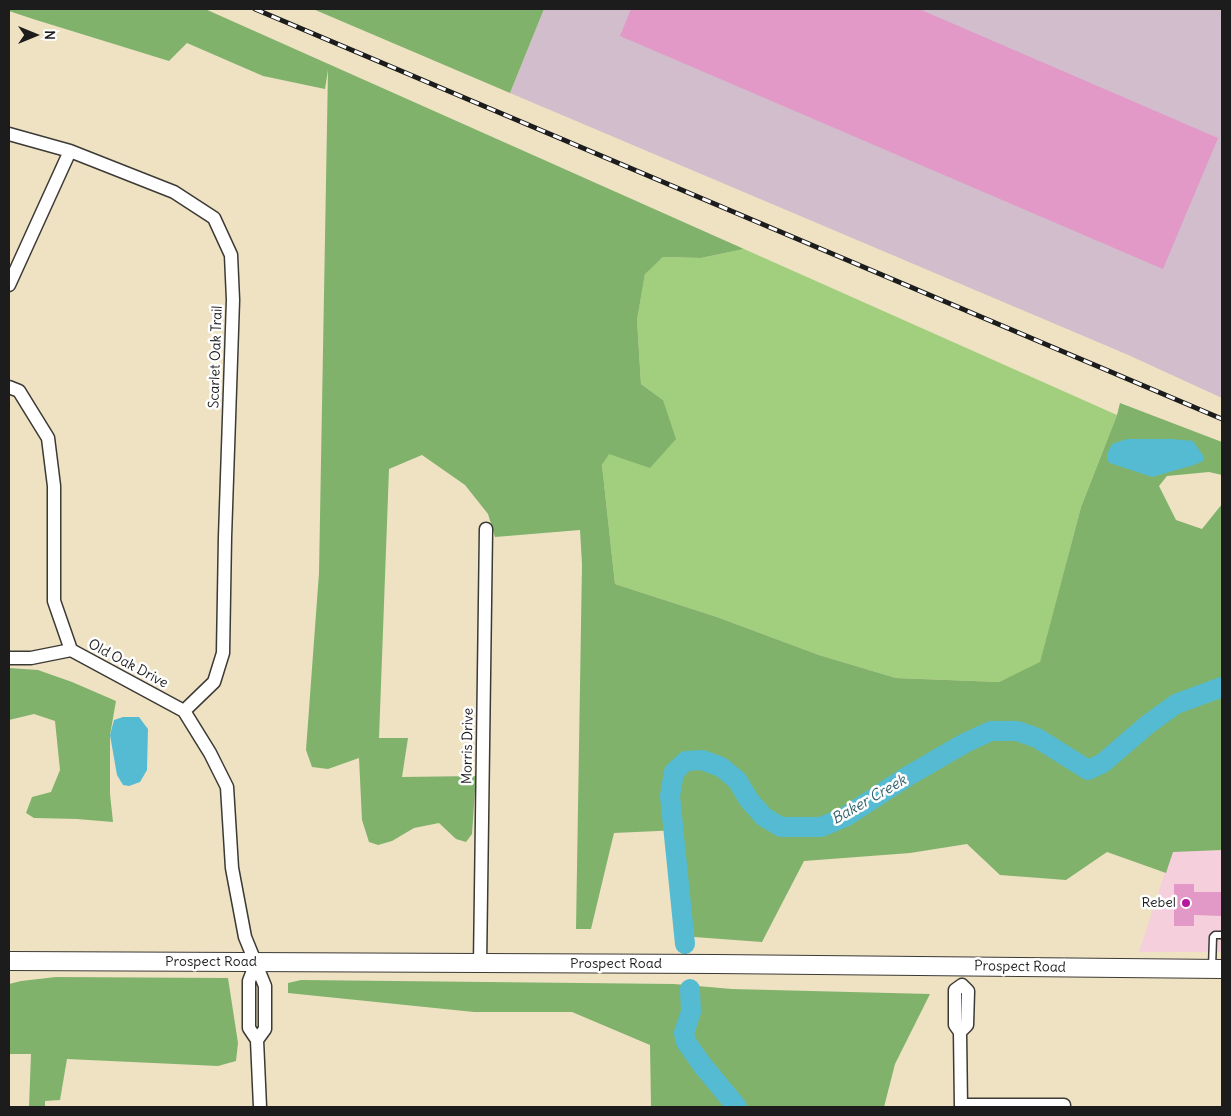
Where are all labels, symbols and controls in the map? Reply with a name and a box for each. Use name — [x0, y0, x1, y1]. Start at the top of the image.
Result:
north arrow — [10, 10, 60, 60]
text: N — [41, 30, 59, 40]
street label: Scarlet Oak Trail — [206, 305, 226, 409]
street label: Old Oak Drive — [85, 636, 171, 692]
street label: Morris Drive — [459, 708, 477, 784]
water label: Baker Creek — [829, 771, 909, 829]
place label: Rebel — [1141, 895, 1176, 911]
marker: Rebel — [1180, 897, 1192, 909]
street label: Prospect Road — [165, 954, 257, 970]
street label: Prospect Road — [570, 956, 662, 972]
street label: Prospect Road — [974, 958, 1066, 976]

